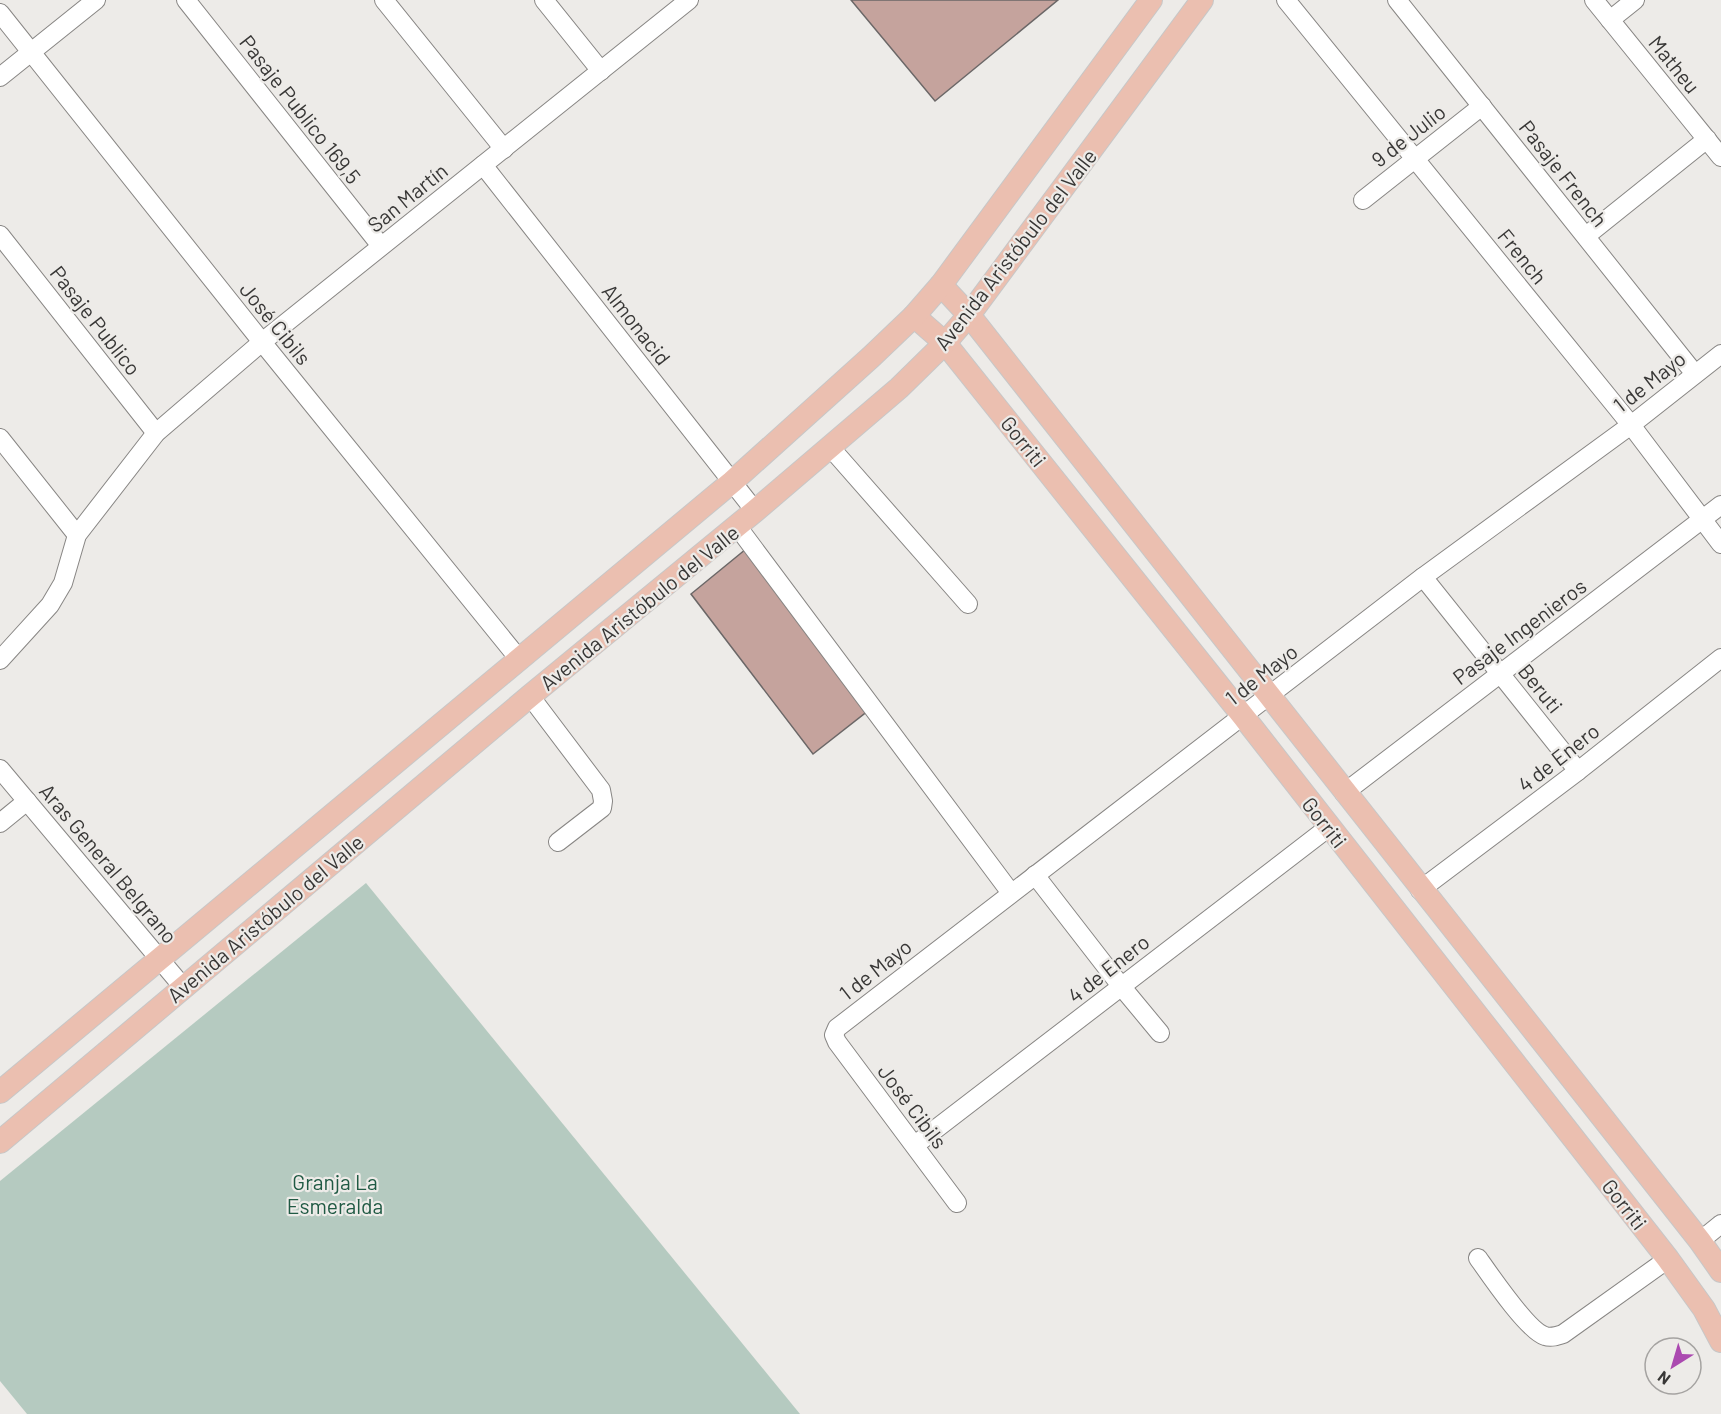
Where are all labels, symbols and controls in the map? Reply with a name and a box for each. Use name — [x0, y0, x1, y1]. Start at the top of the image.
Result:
street label: Pasaje Publico 169,5 — [235, 30, 367, 188]
street label: Matheu — [1644, 30, 1706, 98]
street label: 9 de Julio — [1366, 98, 1450, 172]
street label: Pasaje French — [1515, 115, 1613, 231]
street label: Avenida Aristóbulo del Valle — [929, 143, 1101, 355]
street label: San Martín — [362, 157, 452, 237]
street label: French — [1493, 223, 1553, 289]
street label: Pasaje Publico — [45, 260, 147, 380]
street label: José Cibils — [235, 277, 317, 369]
street label: Almonacid — [598, 278, 676, 370]
street label: 1 de Mayo — [1608, 345, 1690, 417]
street label: Gorriti — [996, 411, 1052, 471]
street label: Avenida Aristóbulo del Valle — [535, 519, 743, 695]
street label: Pasaje Ingenieros — [1447, 573, 1591, 689]
street label: 1 de Mayo — [1220, 638, 1302, 710]
street label: Beruti — [1514, 658, 1568, 718]
street label: 4 de Enero — [1512, 717, 1604, 797]
street label: Aras General Belgrano — [35, 778, 183, 948]
street label: Gorriti — [1297, 791, 1353, 853]
street label: Avenida Aristóbulo del Valle — [162, 829, 368, 1007]
street label: 4 de Enero — [1062, 928, 1154, 1008]
street label: 1 de Mayo — [834, 933, 916, 1005]
street label: José Cibils — [873, 1059, 953, 1153]
park label: Granja La Esmeralda — [287, 1169, 383, 1218]
street label: Gorriti — [1597, 1173, 1653, 1235]
north arrow — [1643, 1336, 1703, 1396]
text: N — [1654, 1368, 1674, 1389]

